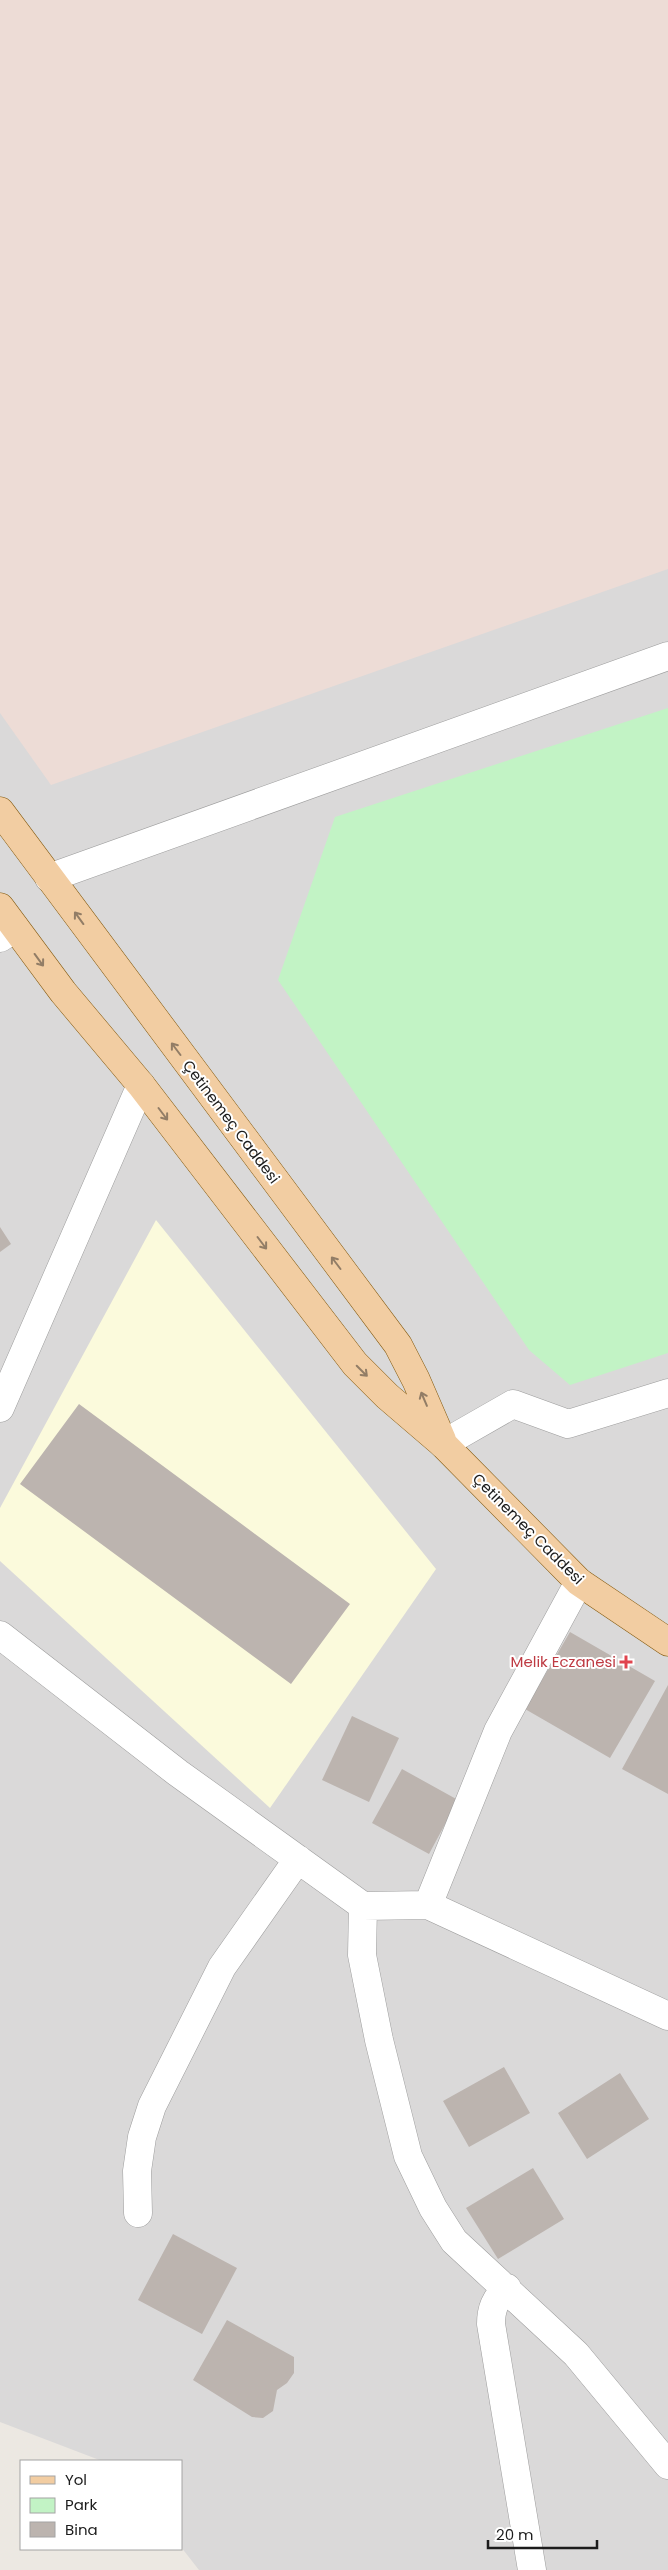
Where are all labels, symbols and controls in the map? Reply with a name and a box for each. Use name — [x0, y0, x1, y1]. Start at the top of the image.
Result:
one-way arrow — [74, 911, 84, 925]
one-way arrow — [34, 953, 45, 966]
one-way arrow — [171, 1042, 181, 1056]
street label: Çetinemeç Caddesi — [178, 1056, 285, 1188]
one-way arrow — [158, 1107, 169, 1120]
one-way arrow — [257, 1236, 267, 1250]
one-way arrow — [331, 1256, 341, 1270]
one-way arrow — [356, 1365, 368, 1377]
one-way arrow — [419, 1392, 429, 1407]
street label: Çetinemeç Caddesi — [468, 1468, 589, 1589]
place label: Melik Eczanesi — [510, 1651, 616, 1672]
marker: Melik Eczanesi — [620, 1656, 632, 1668]
legend — [20, 2460, 182, 2550]
text: Yol — [65, 2469, 87, 2490]
text: Park — [65, 2494, 97, 2515]
scale bar — [488, 2518, 597, 2550]
text: Bina — [65, 2519, 98, 2540]
text: 20 m — [496, 2524, 534, 2545]

